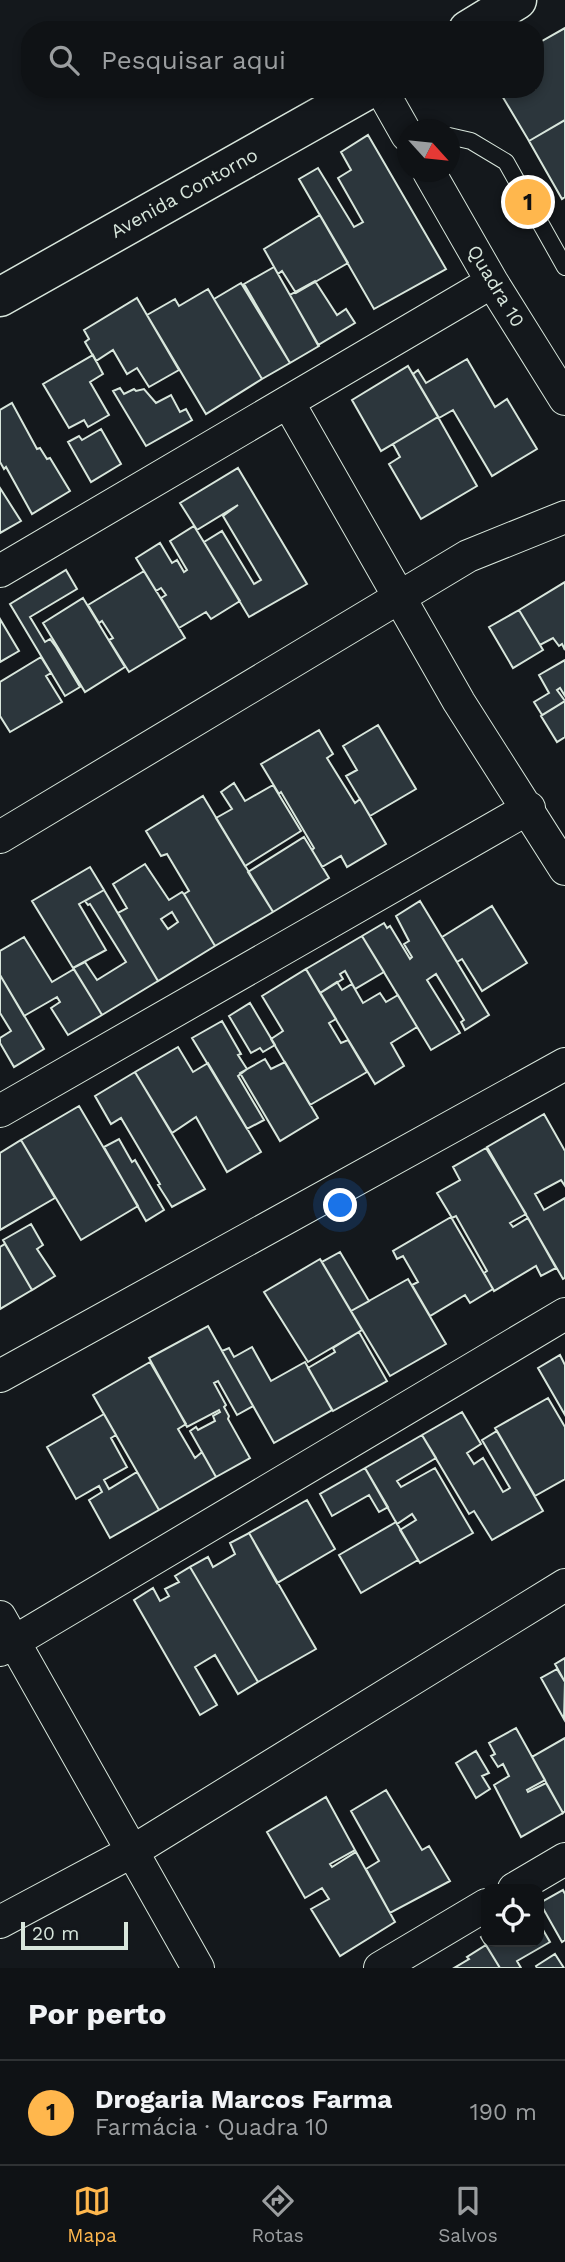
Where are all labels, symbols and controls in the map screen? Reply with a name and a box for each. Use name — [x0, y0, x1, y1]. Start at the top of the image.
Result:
search box — [21, 21, 544, 98]
icon: search — [45, 41, 83, 79]
text: Pesquisar aqui — [101, 45, 286, 75]
north arrow — [397, 119, 460, 182]
street label: Avenida Contorno — [106, 143, 262, 243]
pin: 1 — [505, 176, 551, 228]
street label: Quadra 10 — [463, 241, 529, 331]
your location — [323, 1188, 357, 1222]
map controls — [481, 1884, 544, 1947]
button: locate — [481, 1884, 544, 1947]
scale bar — [21, 1919, 128, 1951]
text: 20 m — [32, 1922, 79, 1945]
text: Por perto — [28, 1996, 166, 2031]
text: Drogaria Marcos Farma — [95, 2084, 392, 2114]
text: 1 — [46, 2099, 56, 2126]
text: 190 m — [470, 2099, 537, 2126]
text: Farmácia · Quadra 10 — [95, 2114, 329, 2141]
tab: Mapa — [67, 2182, 117, 2247]
tab: Rotas — [251, 2182, 304, 2247]
tab: Salvos — [438, 2182, 498, 2247]

